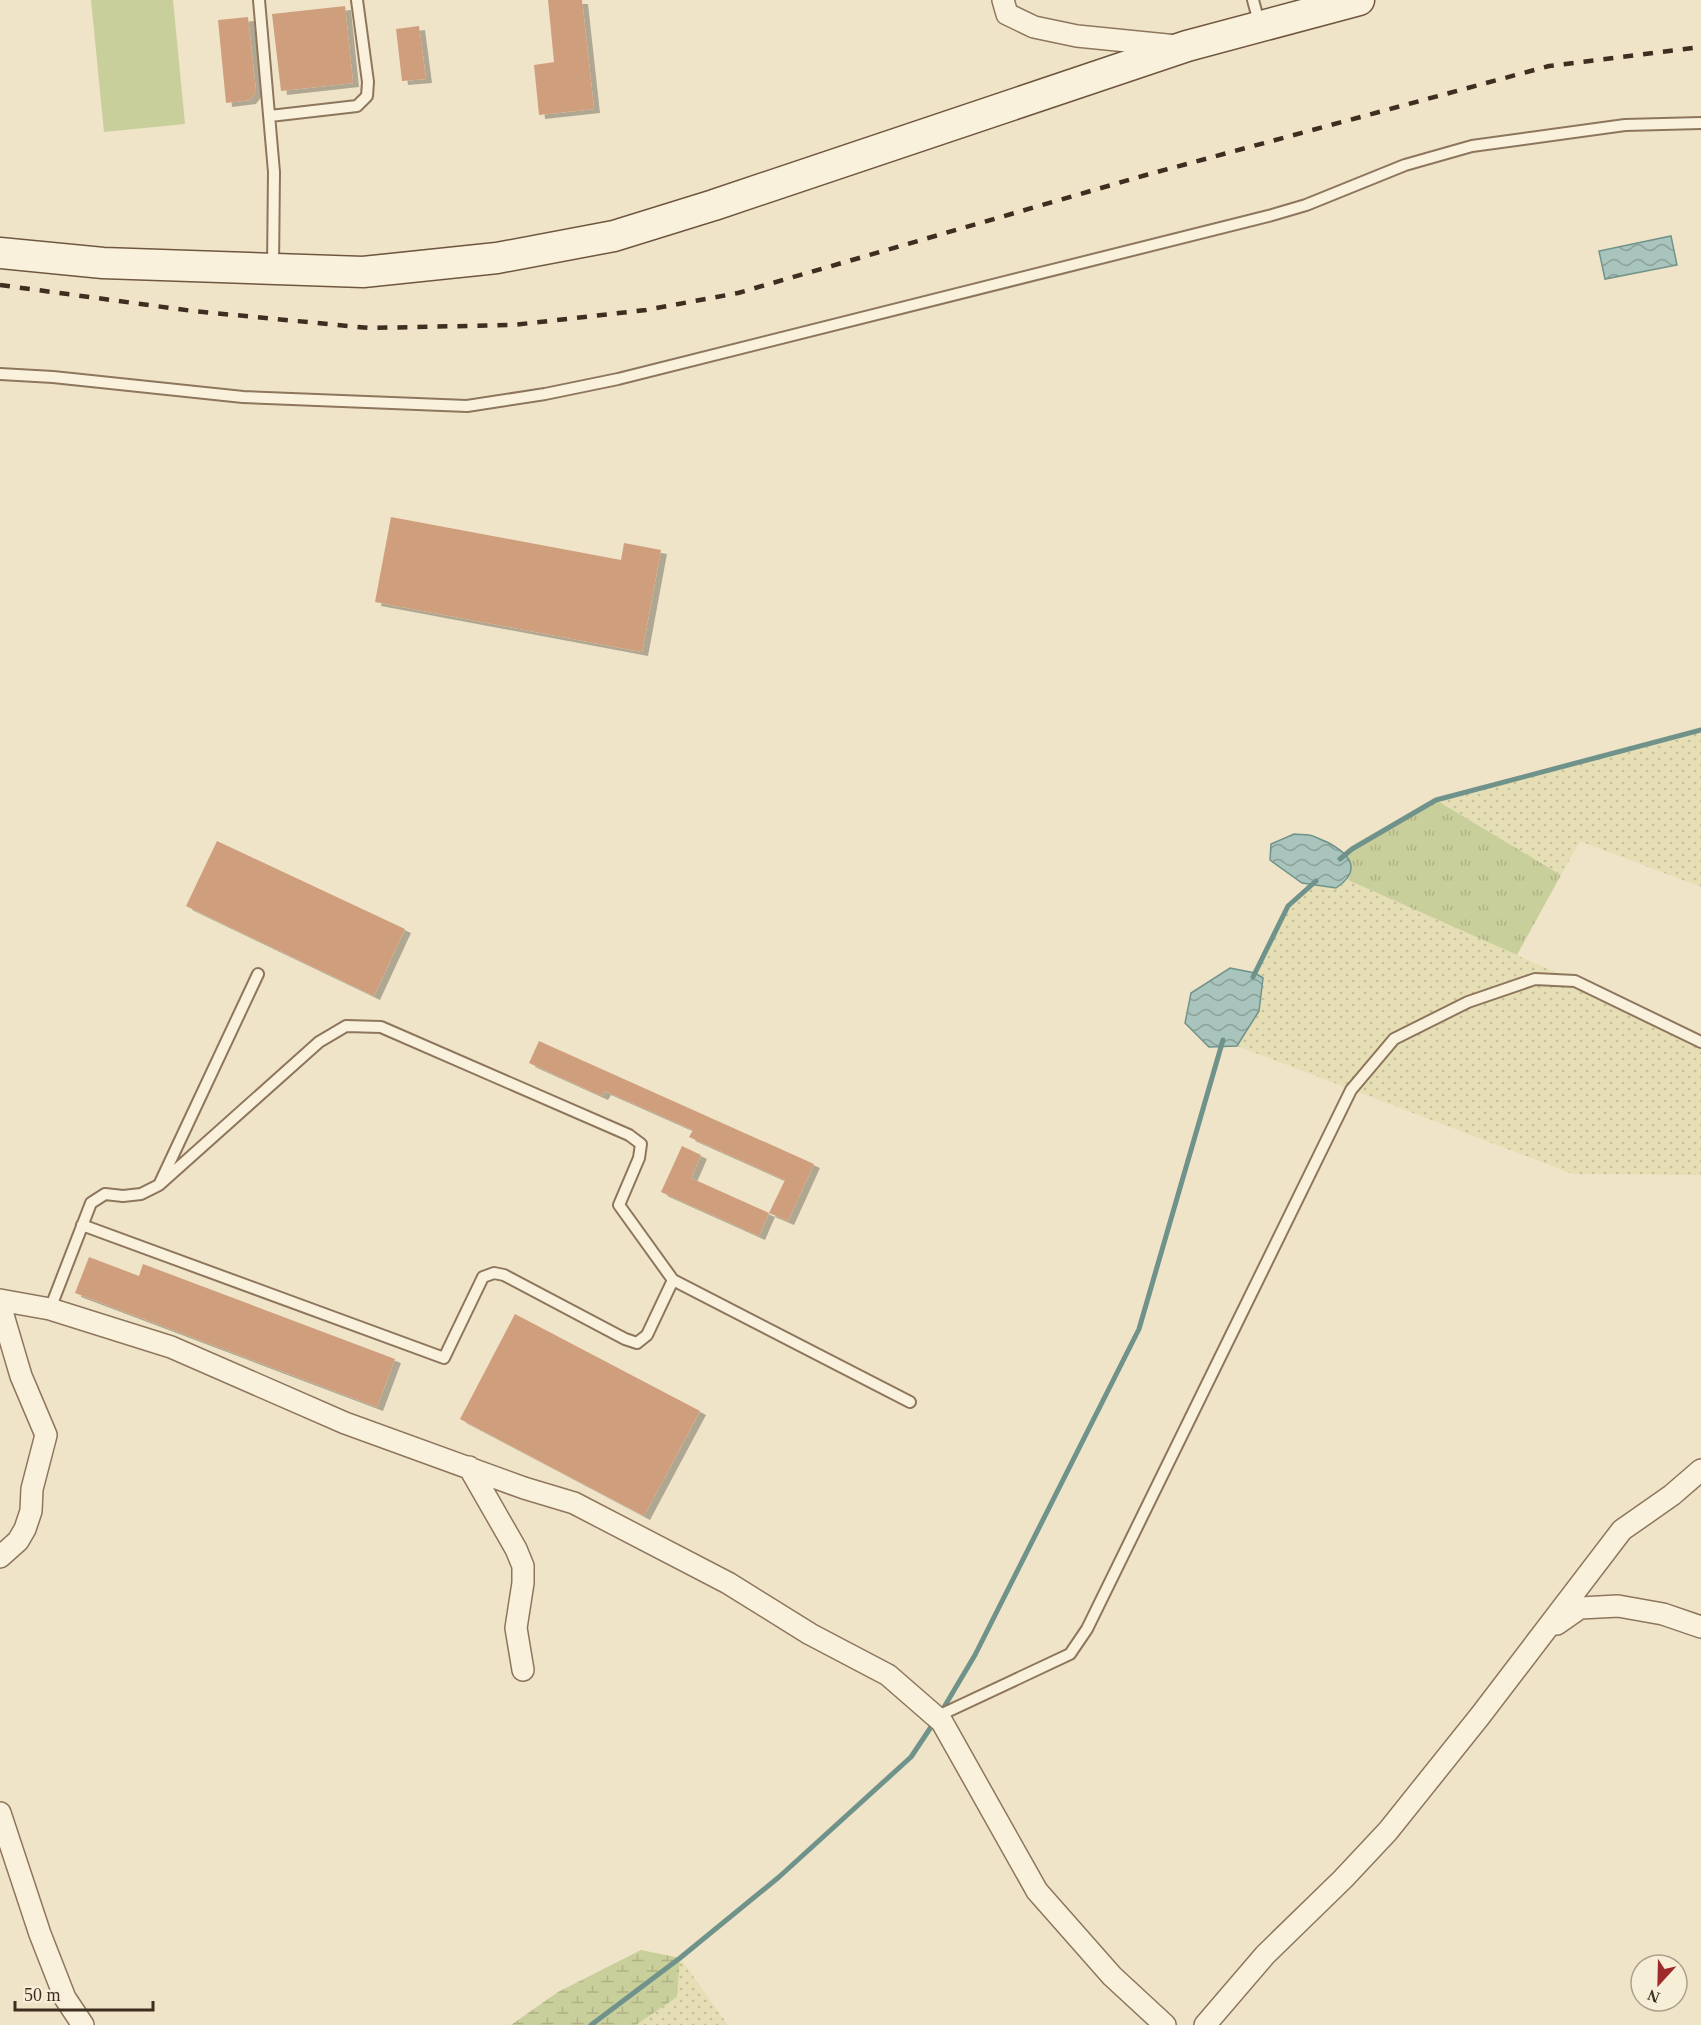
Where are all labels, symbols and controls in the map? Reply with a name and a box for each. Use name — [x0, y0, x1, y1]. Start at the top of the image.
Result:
north arrow — [1629, 1953, 1689, 2013]
scale bar — [15, 1974, 153, 2012]
text: 50 m — [24, 1985, 61, 2005]
text: N — [1645, 1986, 1662, 2006]

